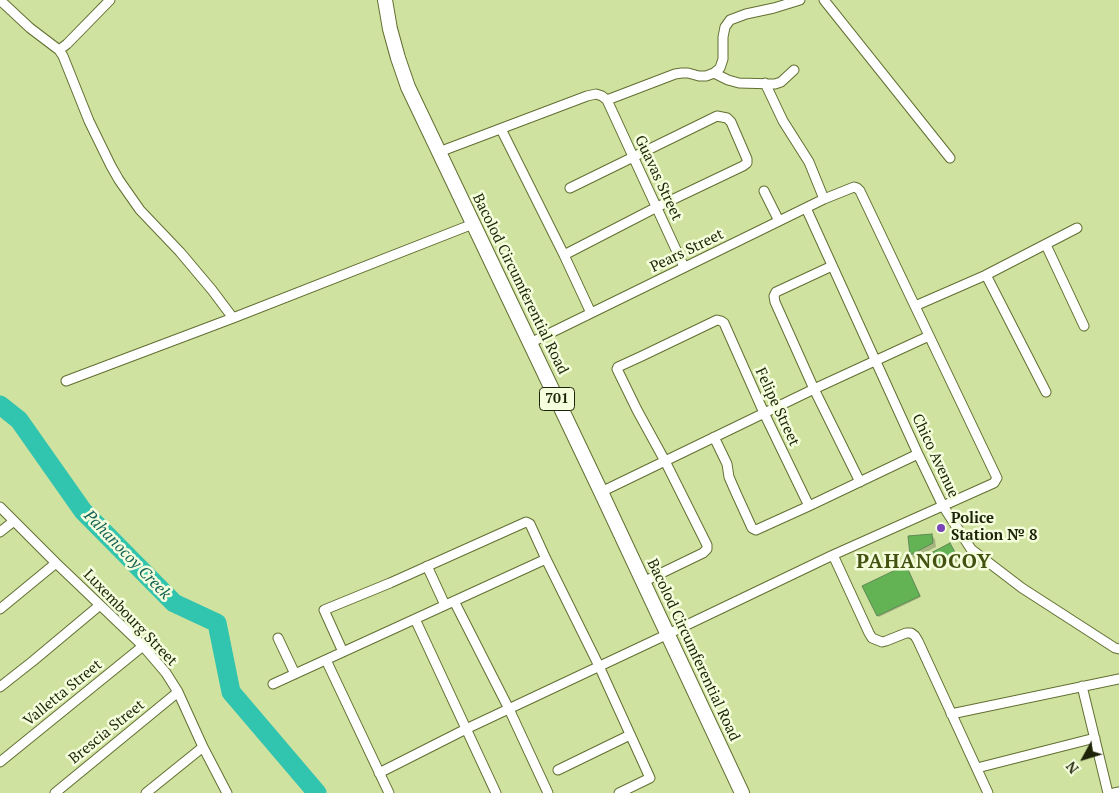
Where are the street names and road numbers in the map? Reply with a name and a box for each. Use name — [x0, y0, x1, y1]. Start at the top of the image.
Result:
street label: Guavas Street — [630, 133, 686, 223]
street label: Bacolod Circumferential Road — [468, 191, 572, 377]
street label: Pears Street — [647, 225, 727, 277]
street label: Felipe Street — [751, 365, 803, 449]
road number: 701 — [540, 388, 574, 410]
street label: Chico Avenue — [908, 411, 962, 501]
street label: Bacolod Circumferential Road — [643, 556, 743, 744]
street label: Luxembourg Street — [79, 566, 181, 670]
street label: Valletta Street — [20, 656, 106, 730]
street label: Brescia Street — [66, 696, 148, 768]

